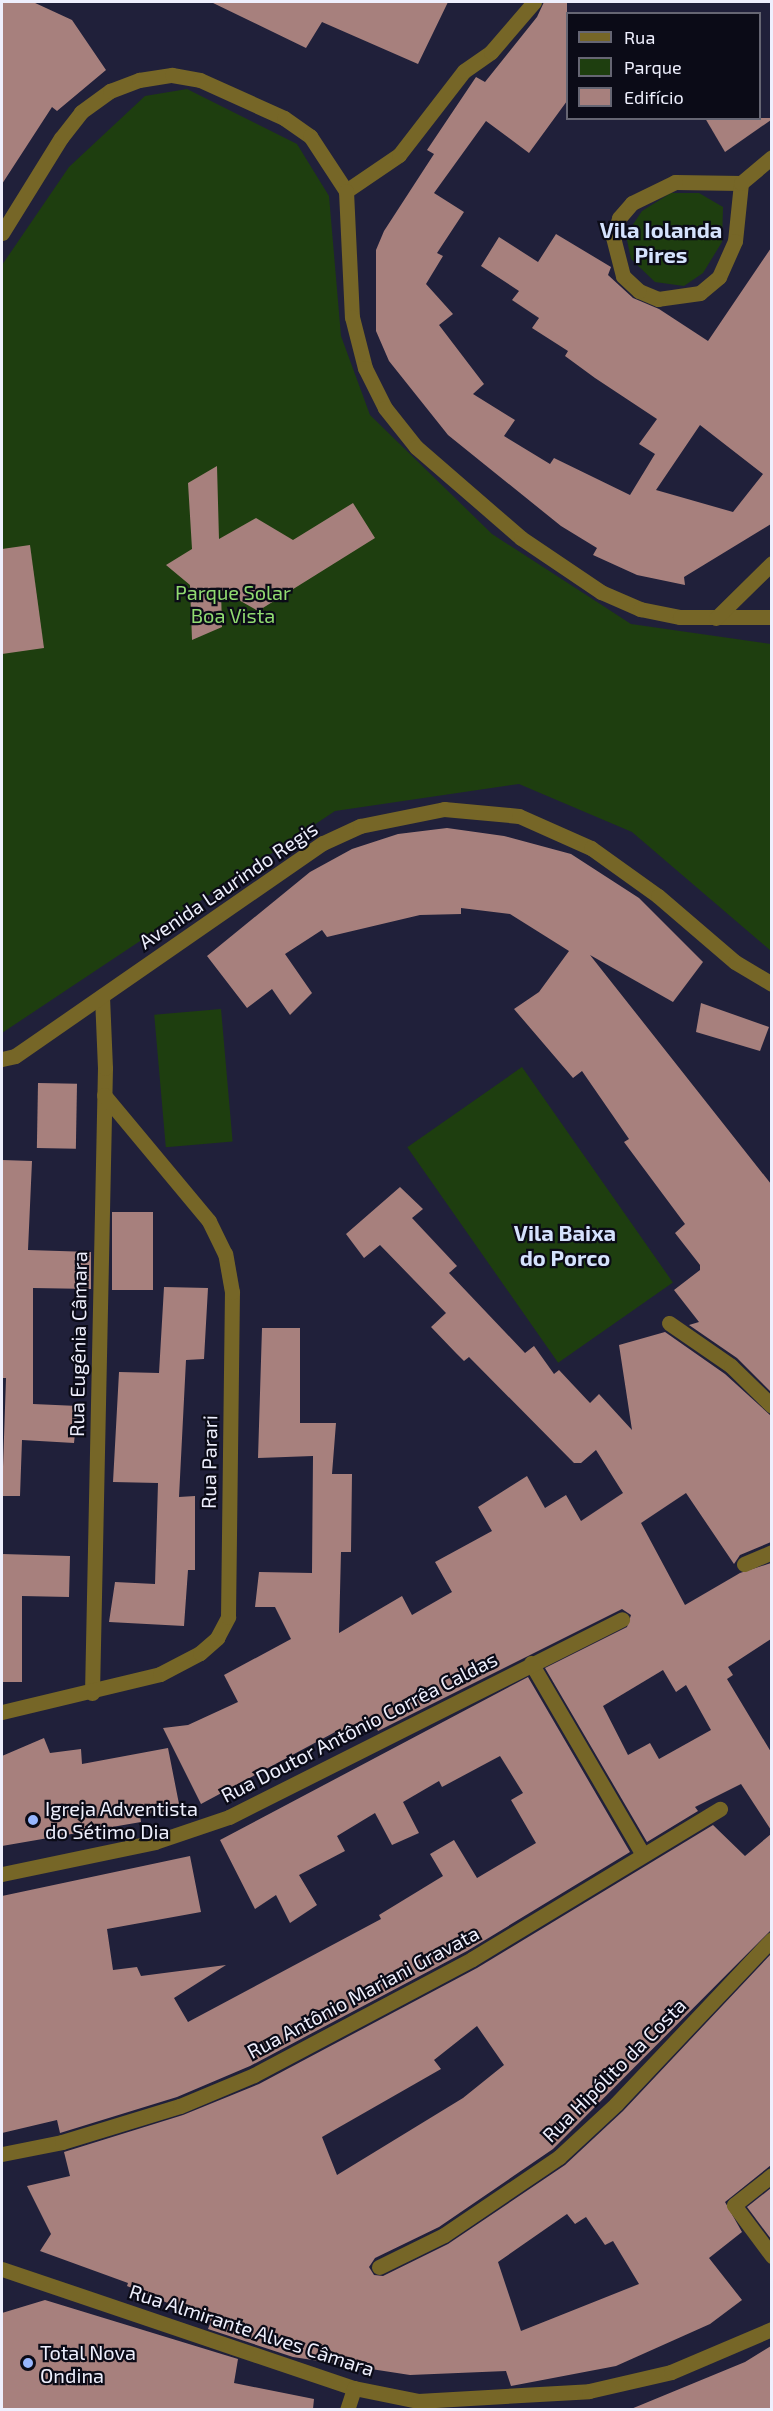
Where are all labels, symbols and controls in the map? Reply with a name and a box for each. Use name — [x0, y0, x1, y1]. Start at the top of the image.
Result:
legend — [566, 12, 761, 120]
text: Rua — [624, 26, 655, 48]
text: Parque — [624, 56, 682, 78]
text: Edifício — [624, 86, 684, 108]
district label: Vila Iolanda Pires — [600, 216, 722, 268]
park label: Parque Solar Boa Vista — [175, 581, 291, 628]
street label: Avenida Laurindo Regis — [134, 816, 322, 954]
district label: Vila Baixa do Porco — [514, 1219, 616, 1270]
street label: Rua Eugênia Câmara — [64, 1251, 92, 1437]
street label: Rua Parari — [196, 1415, 222, 1509]
street label: Rua Doutor Antônio Corrêa Caldas — [216, 1646, 502, 1808]
place label: Igreja Adventista do Sétimo Dia — [45, 1796, 198, 1843]
marker: Igreja Adventista do Sétimo Dia — [26, 1813, 40, 1827]
street label: Rua Antônio Mariani Gravata — [243, 1920, 483, 2064]
street label: Rua Hipólito da Costa — [537, 1993, 691, 2147]
street label: Rua Almirante Alves Câmara — [126, 2279, 378, 2381]
place label: Total Nova Ondina — [40, 2340, 137, 2387]
marker: Total Nova Ondina — [21, 2356, 35, 2370]

